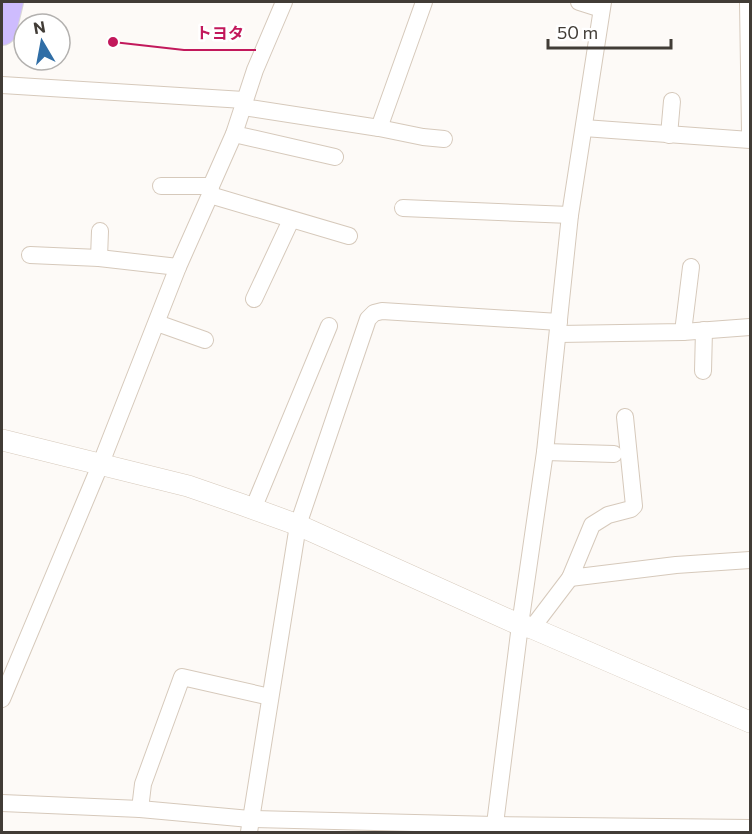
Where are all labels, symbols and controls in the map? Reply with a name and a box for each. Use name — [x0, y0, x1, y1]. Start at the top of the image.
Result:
north arrow — [12, 12, 72, 72]
scale bar — [548, 12, 671, 50]
text: N — [32, 16, 47, 37]
callout: トヨタ — [184, 16, 256, 50]
text: 50 m — [557, 21, 598, 43]
text: トヨタ — [196, 23, 244, 42]

